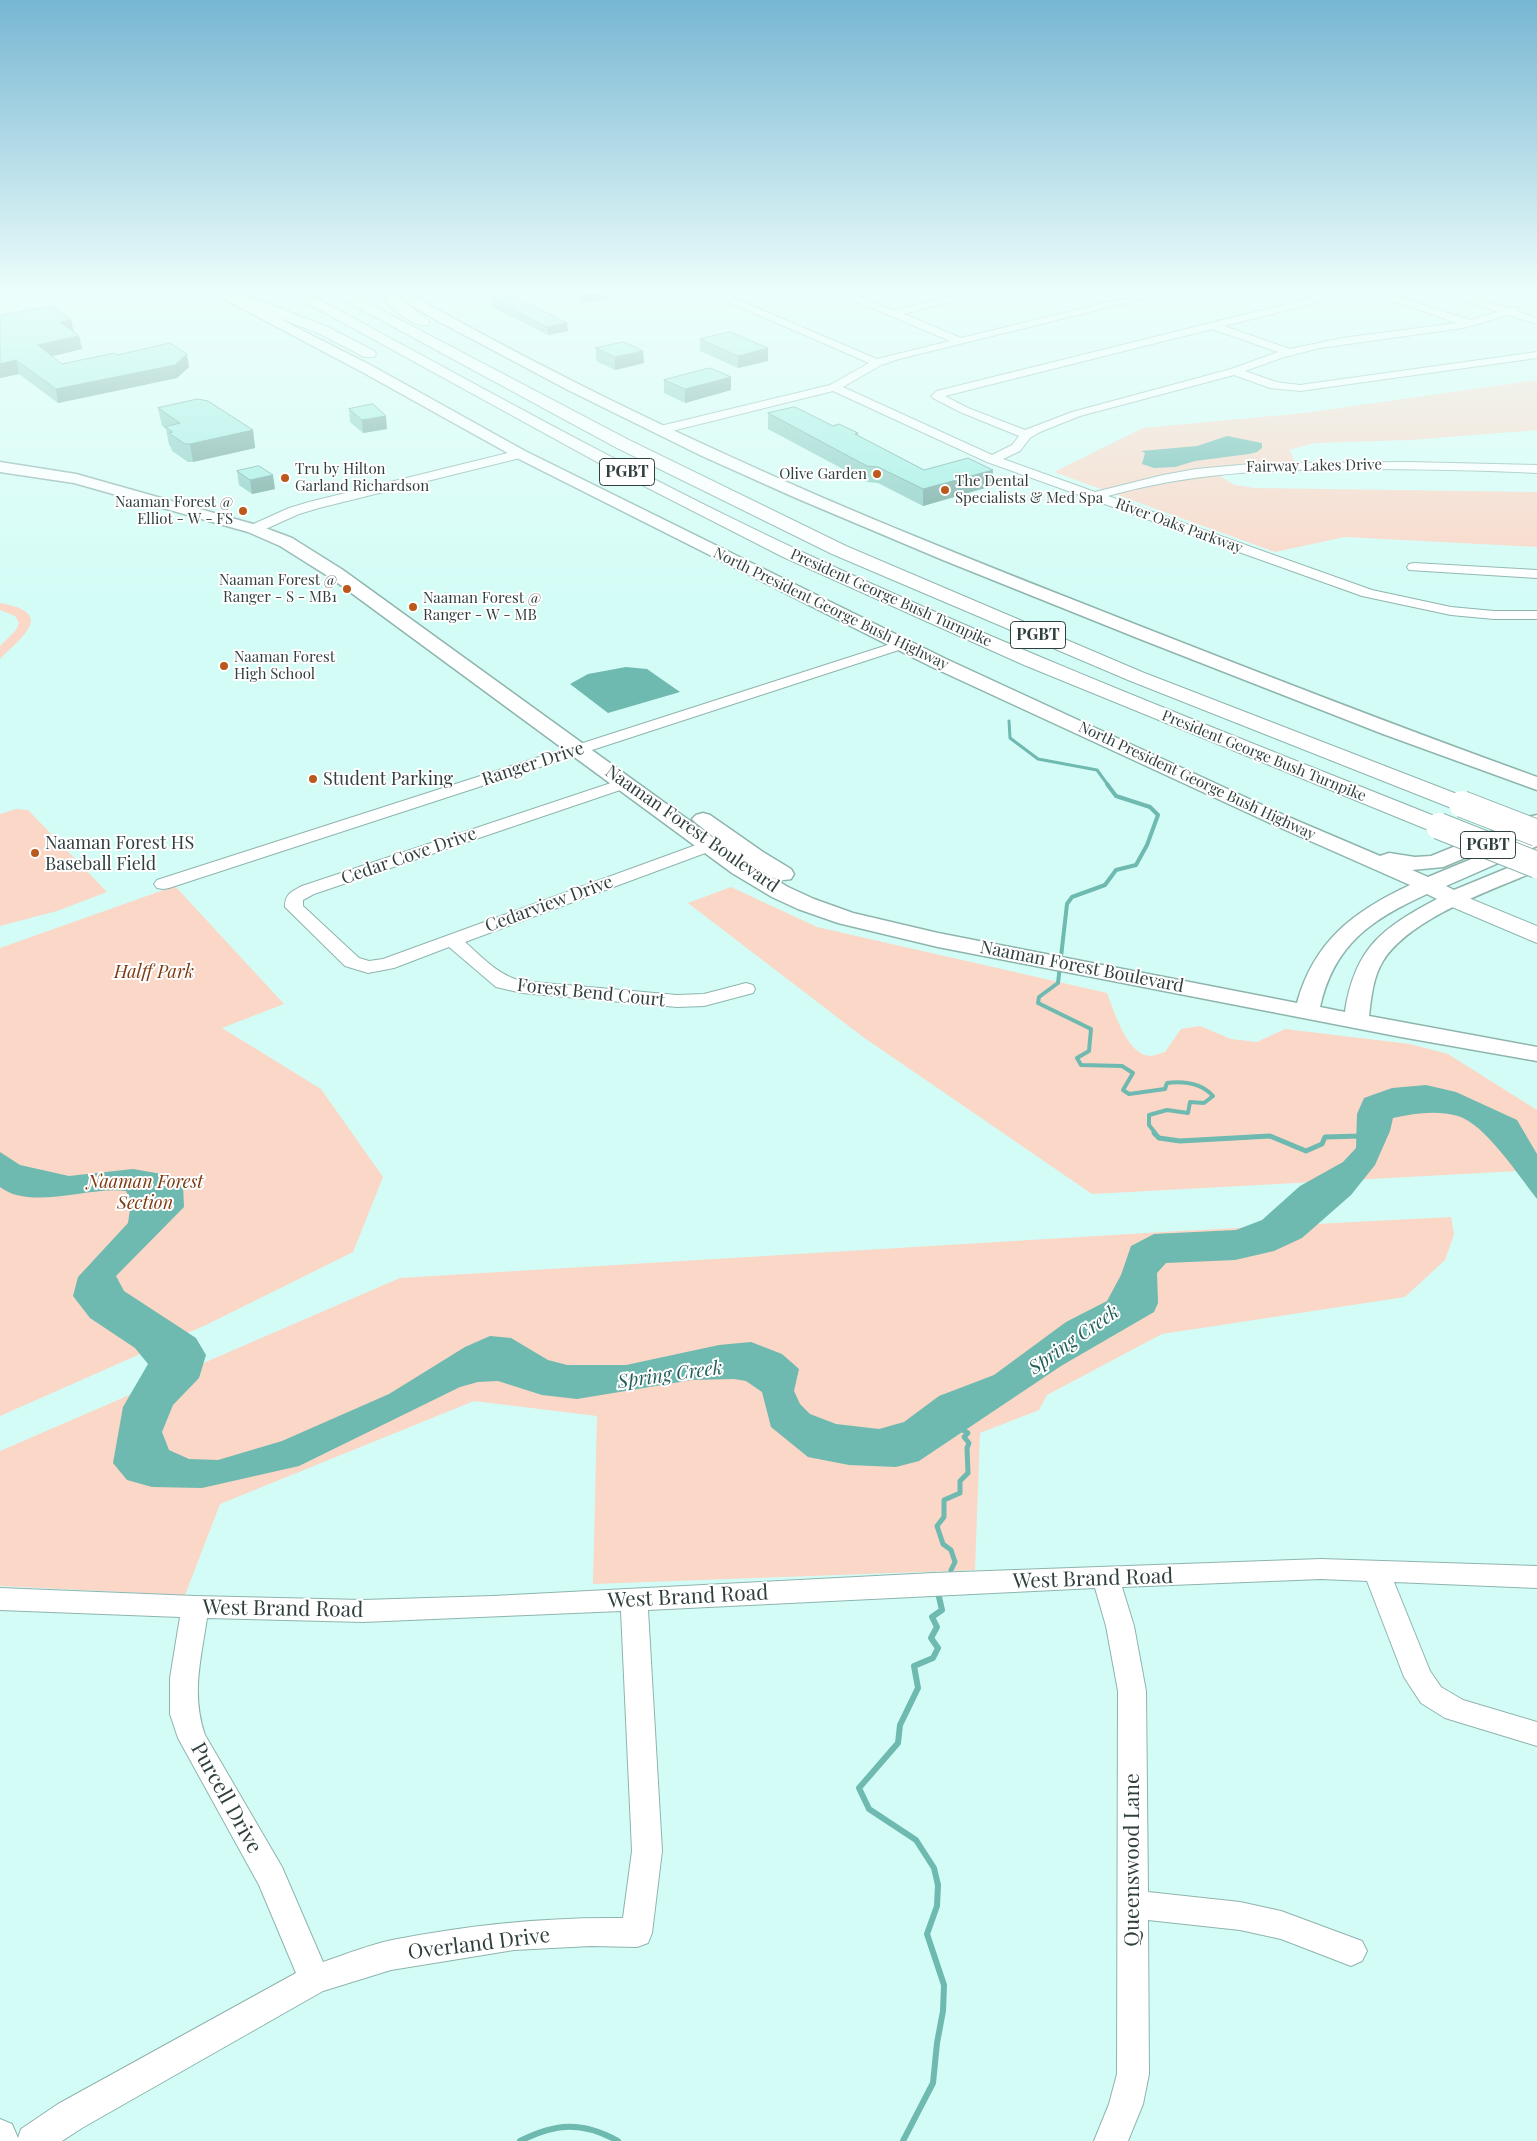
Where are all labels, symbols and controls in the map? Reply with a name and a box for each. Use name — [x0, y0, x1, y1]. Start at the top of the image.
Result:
street label: Fairway Lakes Drive — [1246, 456, 1382, 476]
road number: PGBT — [600, 458, 654, 486]
place label: Tru by Hilton Garland Richardson — [295, 460, 429, 495]
place label: Olive Garden — [779, 465, 867, 483]
marker: Olive Garden — [871, 468, 883, 480]
marker: Tru by Hilton Garland Richardson — [279, 472, 291, 484]
place label: The Dental Specialists & Med Spa — [955, 472, 1103, 507]
marker: The Dental Specialists & Med Spa — [939, 484, 951, 496]
place label: Naaman Forest @ Elliot - W - FS — [115, 493, 233, 528]
street label: River Oaks Parkway — [1113, 495, 1245, 557]
marker: Naaman Forest @ Elliot - W - FS — [237, 505, 249, 517]
street label: North President George Bush Highway — [710, 544, 952, 674]
street label: President George Bush Turnpike — [787, 545, 995, 651]
place label: Naaman Forest @ Ranger - S - MB1 — [219, 571, 337, 606]
marker: Naaman Forest @ Ranger - S - MB1 — [341, 583, 353, 595]
place label: Naaman Forest @ Ranger - W - MB — [423, 589, 541, 624]
marker: Naaman Forest @ Ranger - W - MB — [407, 601, 419, 613]
road number: PGBT — [1010, 622, 1066, 648]
place label: Naaman Forest High School — [234, 648, 335, 683]
marker: Naaman Forest High School — [218, 660, 230, 672]
street label: President George Bush Turnpike — [1159, 707, 1369, 805]
street label: North President George Bush Highway — [1076, 718, 1318, 844]
street label: Ranger Drive — [479, 737, 587, 791]
street label: Naaman Forest Boulevard — [601, 761, 783, 897]
place label: Student Parking — [323, 768, 453, 790]
marker: Student Parking — [307, 773, 319, 785]
street label: Cedar Cove Drive — [338, 823, 480, 889]
place label: Naaman Forest HS Baseball Field — [45, 832, 194, 874]
road number: PGBT — [1460, 832, 1516, 858]
marker: Naaman Forest HS Baseball Field — [29, 847, 41, 859]
street label: Cedarview Drive — [482, 871, 616, 937]
street label: Naaman Forest Boulevard — [978, 937, 1186, 997]
park label: Halff Park — [114, 961, 194, 983]
street label: Forest Bend Court — [516, 975, 666, 1011]
park label: Naaman Forest Section — [87, 1171, 203, 1214]
water label: Spring Creek — [1024, 1300, 1124, 1380]
water label: Spring Creek — [616, 1356, 724, 1394]
street label: West Brand Road — [1012, 1564, 1174, 1594]
street label: West Brand Road — [607, 1580, 769, 1614]
street label: West Brand Road — [202, 1595, 364, 1623]
street label: Purcell Drive — [185, 1738, 267, 1858]
street label: Queenswood Lane — [1119, 1773, 1145, 1947]
street label: Overland Drive — [406, 1923, 552, 1965]

